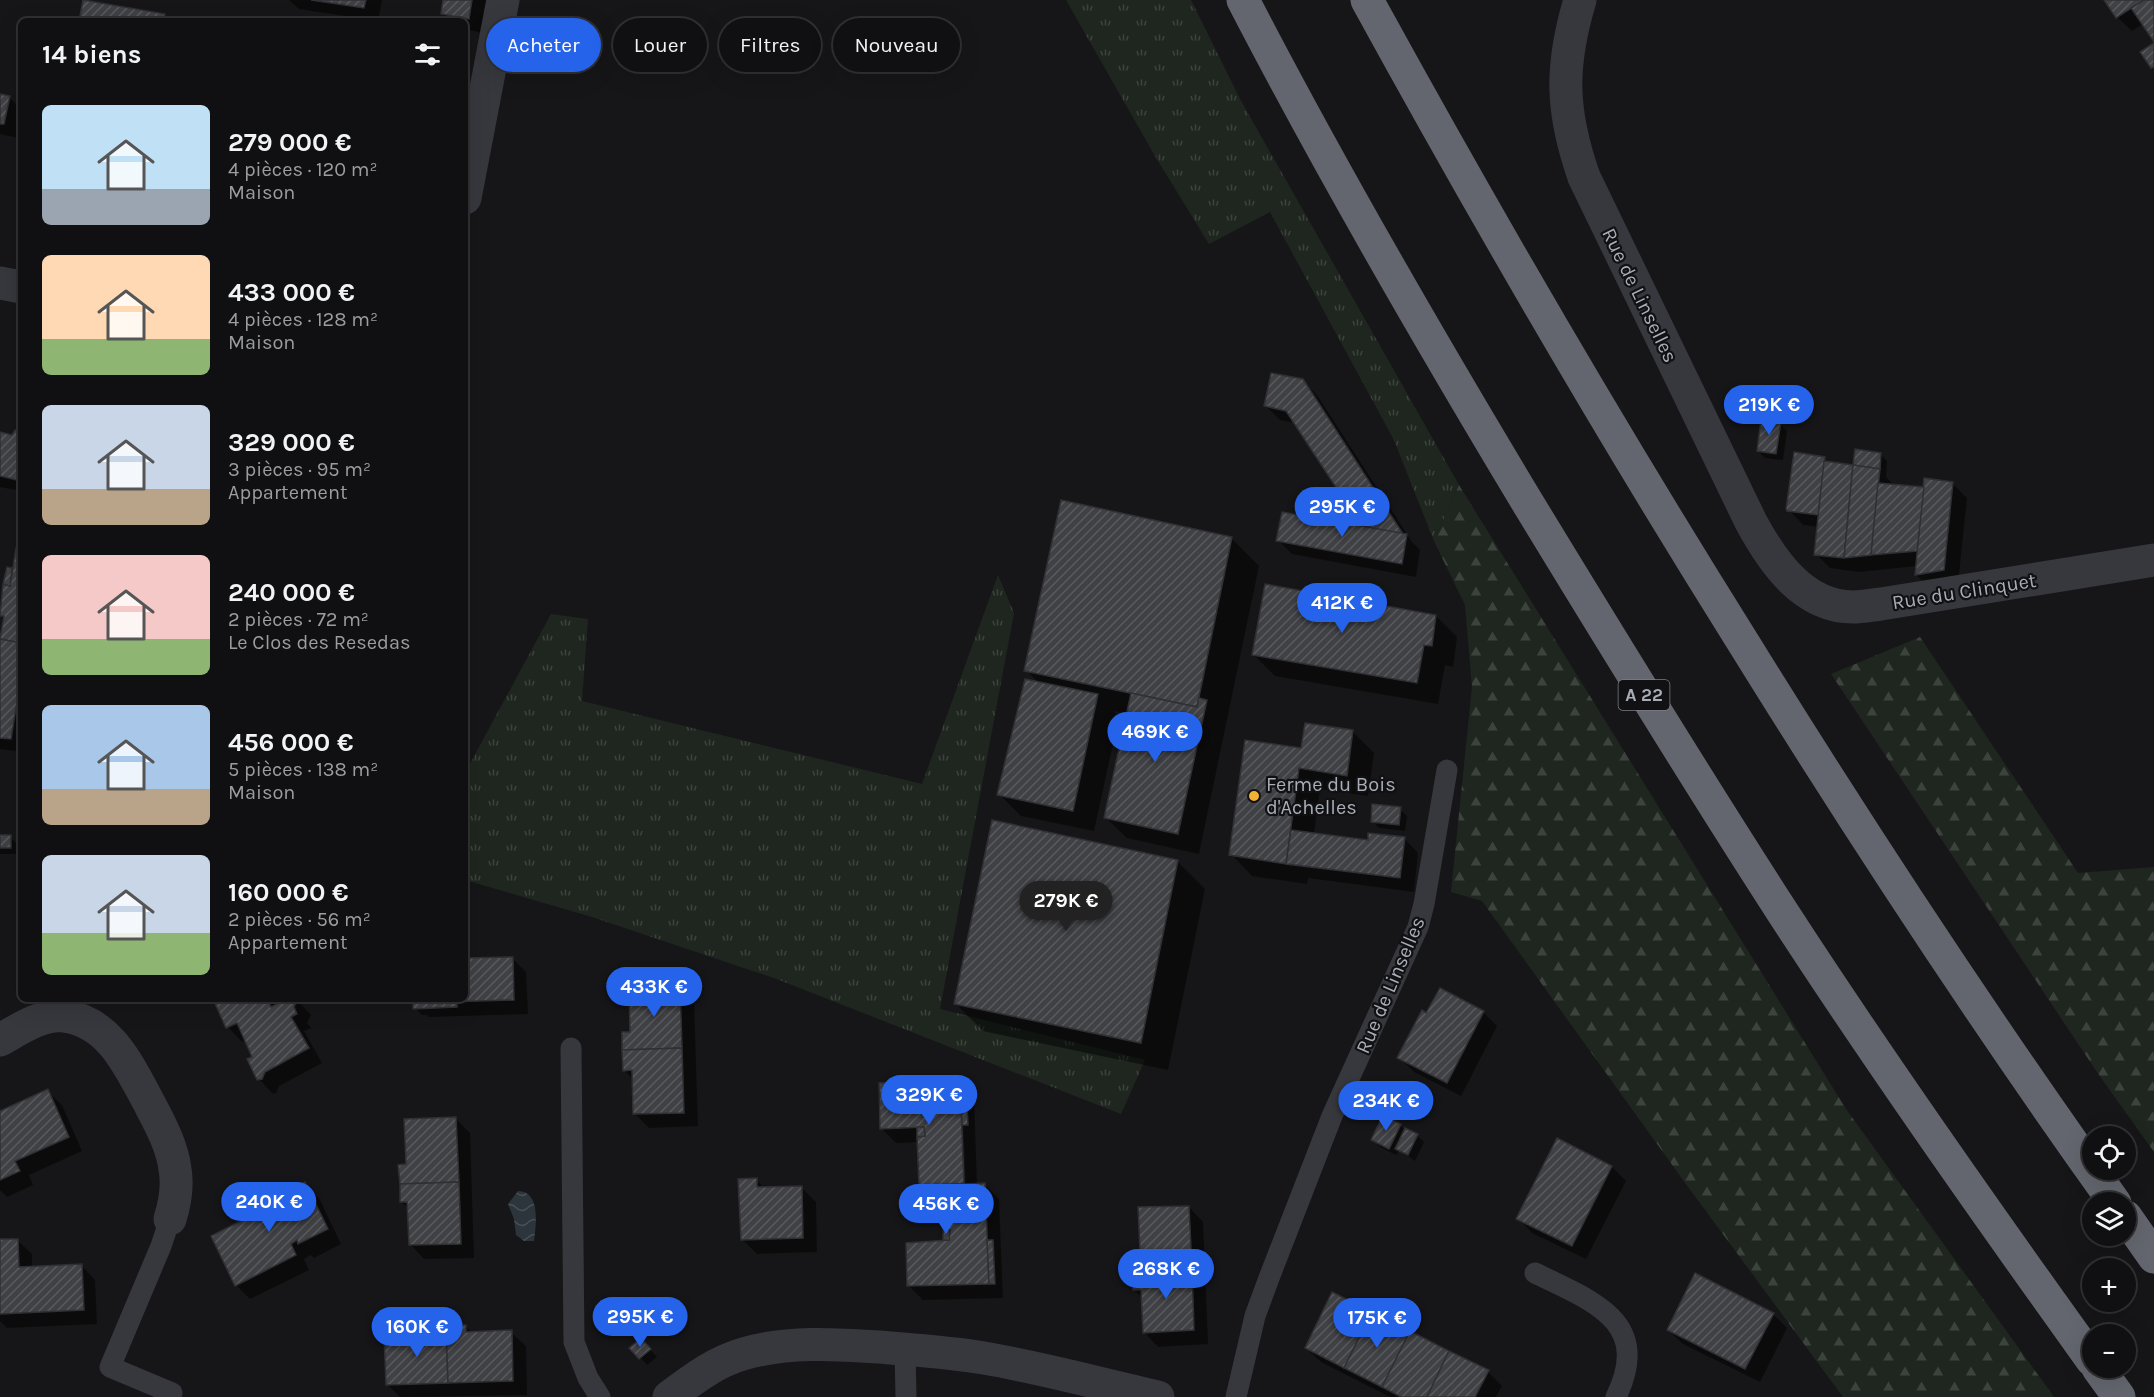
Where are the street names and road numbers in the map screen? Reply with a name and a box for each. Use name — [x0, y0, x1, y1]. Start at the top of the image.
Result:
street label: Rue de Linselles — [1597, 224, 1682, 366]
street label: Rue du Clinquet — [1890, 569, 2038, 614]
road number: A 22 — [1618, 680, 1670, 710]
street label: Rue de Linselles — [1351, 913, 1430, 1057]

